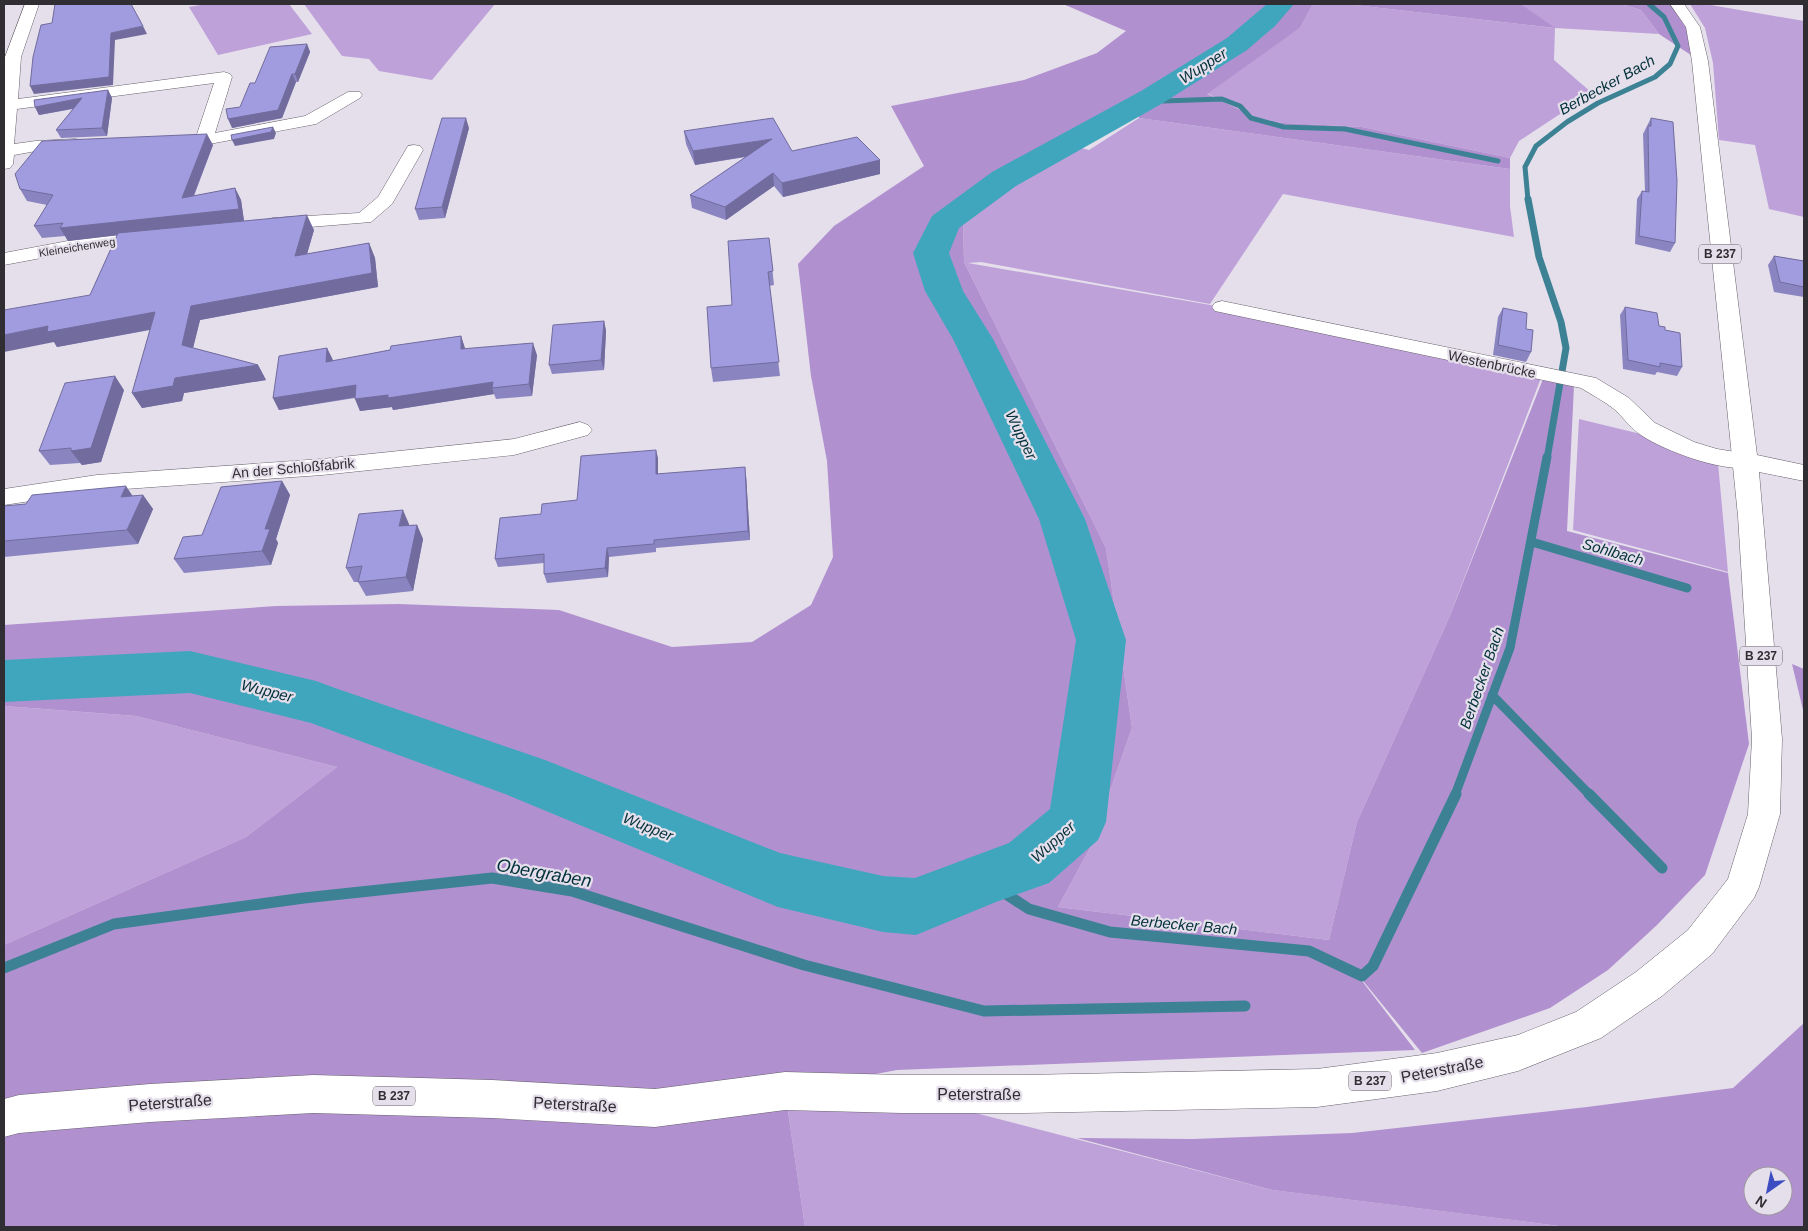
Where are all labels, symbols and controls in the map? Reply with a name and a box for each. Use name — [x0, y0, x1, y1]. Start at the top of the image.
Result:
water label: Wupper — [1176, 44, 1230, 87]
water label: Berbecker Bach — [1556, 51, 1658, 118]
street label: Kleineichenweg — [38, 235, 116, 259]
road number: B 237 — [1699, 244, 1741, 264]
street label: Westenbrücke — [1447, 347, 1538, 381]
water label: Wupper — [1002, 407, 1041, 463]
street label: An der Schloßfabrik — [231, 455, 356, 481]
water label: Sohlbach — [1581, 535, 1646, 568]
water label: Berbecker Bach — [1456, 625, 1507, 731]
road number: B 237 — [1740, 646, 1782, 666]
water label: Wupper — [240, 676, 296, 705]
water label: Wupper — [621, 809, 677, 845]
water label: Wupper — [1027, 817, 1079, 866]
water label: Obergraben — [495, 855, 593, 891]
water label: Berbecker Bach — [1130, 911, 1238, 938]
street label: Peterstraße — [1399, 1053, 1485, 1086]
road number: B 237 — [1349, 1072, 1391, 1090]
road number: B 237 — [373, 1086, 415, 1106]
street label: Peterstraße — [937, 1086, 1021, 1103]
street label: Peterstraße — [128, 1091, 212, 1114]
street label: Peterstraße — [533, 1094, 617, 1115]
north arrow — [1743, 1166, 1793, 1216]
text: N — [1752, 1192, 1770, 1211]

